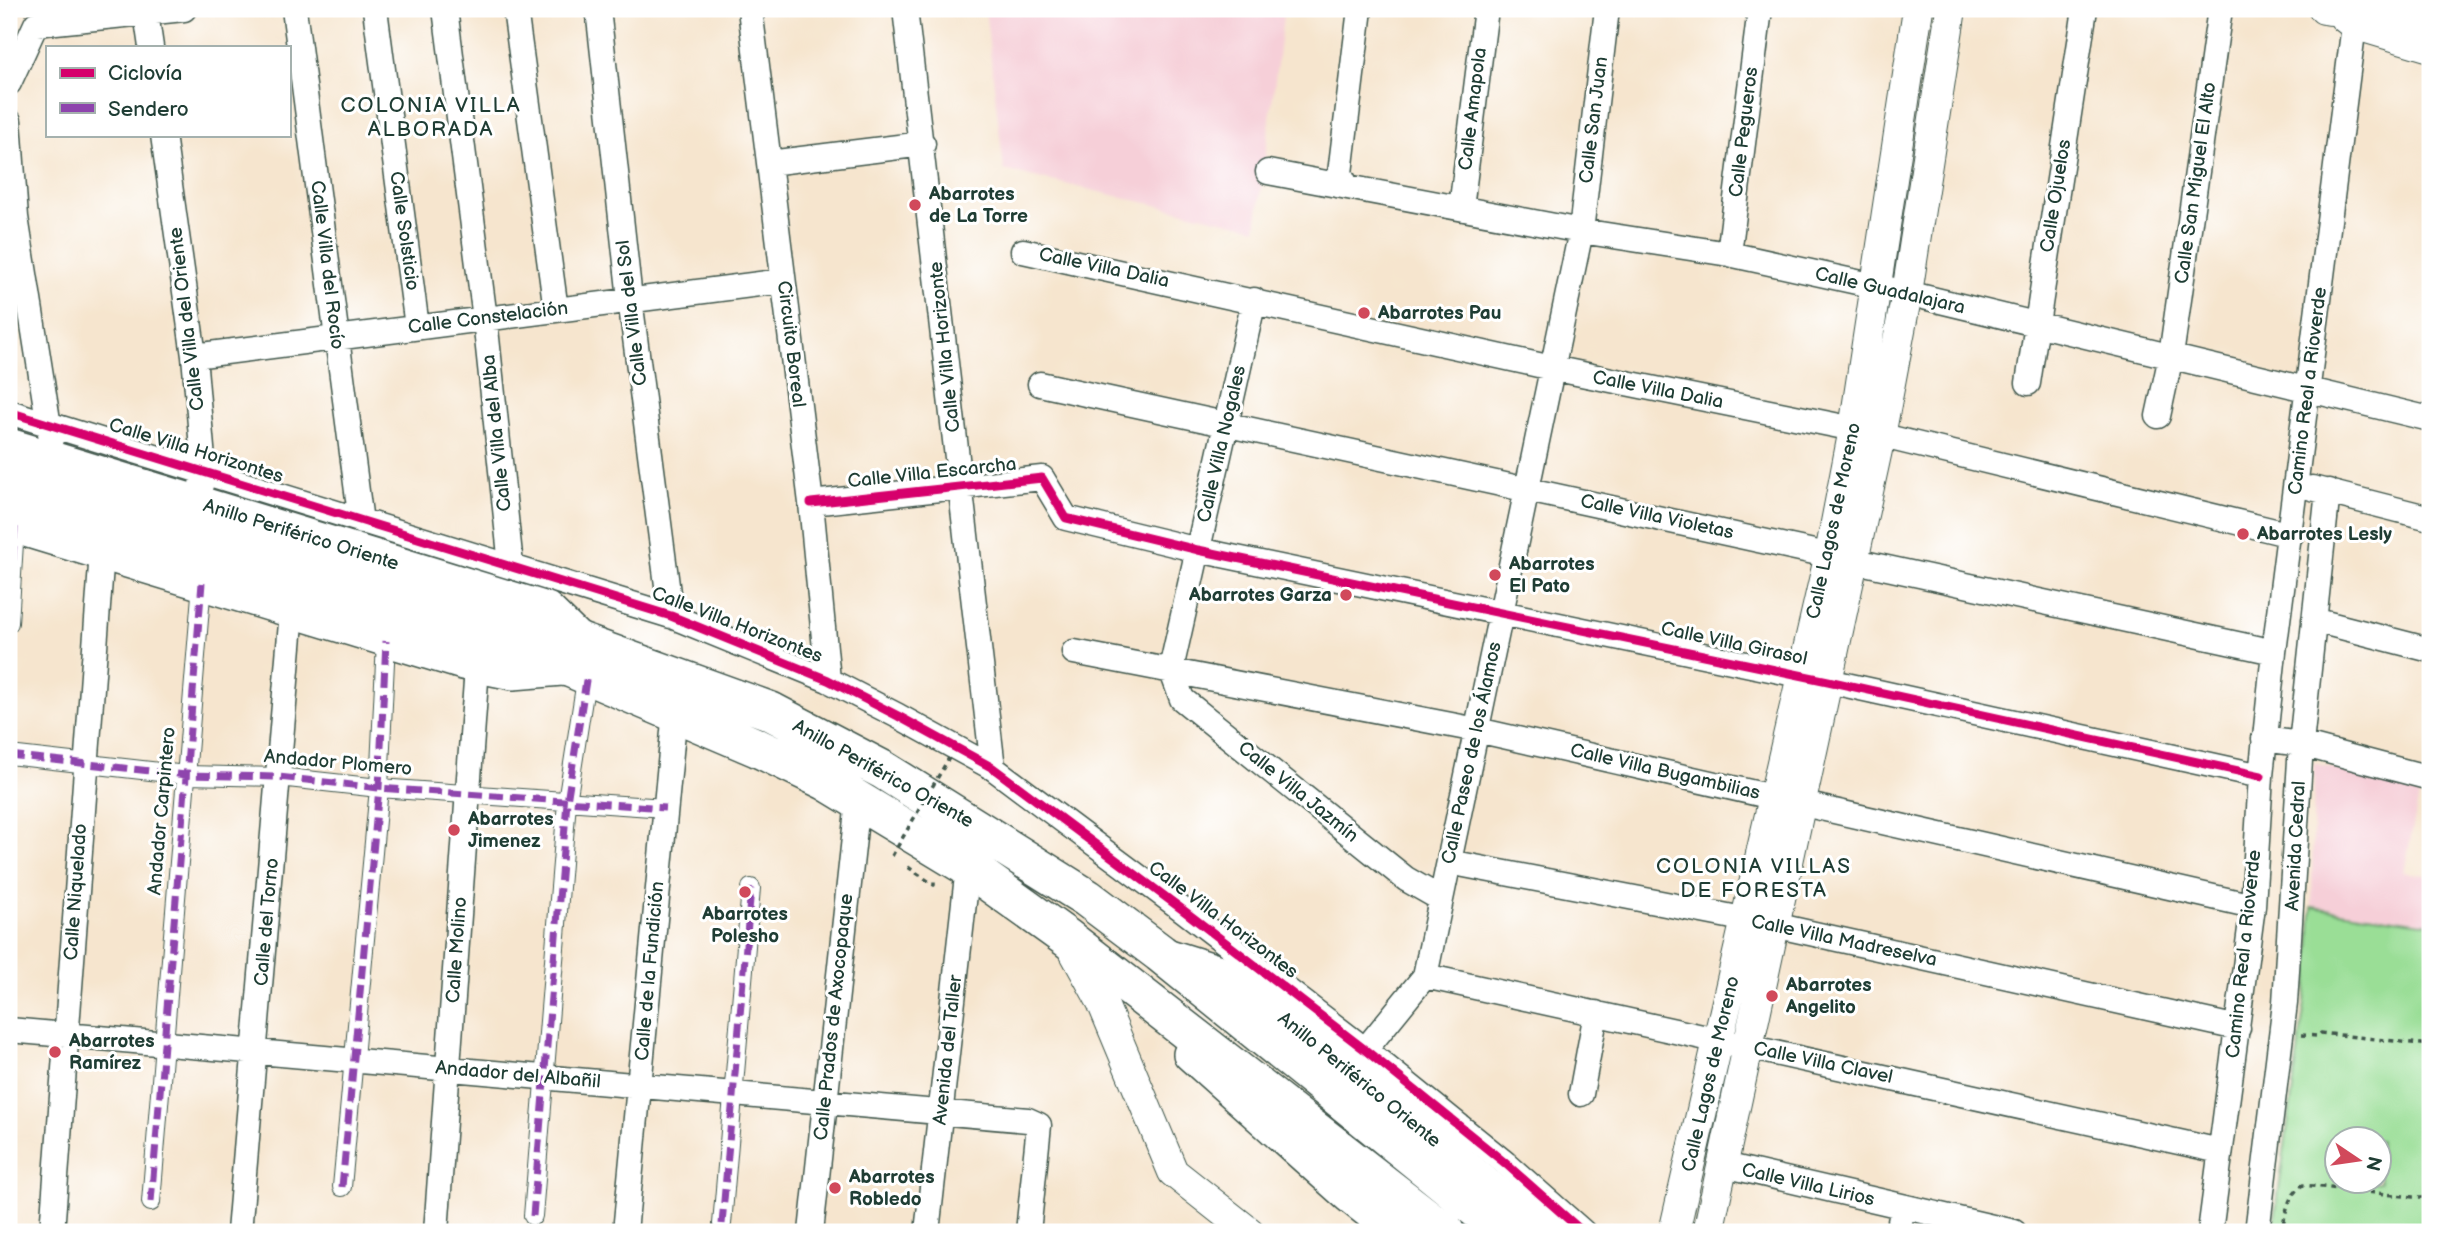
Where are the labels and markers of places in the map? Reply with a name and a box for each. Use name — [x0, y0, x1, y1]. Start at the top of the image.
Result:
place label: Abarrotes de La Torre — [928, 183, 1028, 228]
marker: Abarrotes de La Torre — [907, 197, 923, 213]
place label: Abarrotes Pau — [1377, 302, 1501, 325]
marker: Abarrotes Pau — [1356, 305, 1372, 321]
place label: Abarrotes Lesly — [2256, 523, 2392, 546]
marker: Abarrotes Lesly — [2235, 526, 2251, 542]
place label: Abarrotes El Pato — [1508, 553, 1595, 598]
marker: Abarrotes El Pato — [1487, 567, 1503, 583]
place label: Abarrotes Garza — [1188, 584, 1332, 607]
marker: Abarrotes Garza — [1338, 587, 1354, 603]
place label: Abarrotes Jimenez — [467, 808, 554, 853]
marker: Abarrotes Jimenez — [446, 822, 462, 838]
marker: Abarrotes Polesho — [737, 884, 753, 900]
place label: Abarrotes Polesho — [701, 903, 788, 948]
place label: Abarrotes Angelito — [1785, 974, 1872, 1019]
marker: Abarrotes Angelito — [1764, 988, 1780, 1004]
place label: Abarrotes Ramírez — [68, 1030, 155, 1075]
marker: Abarrotes Ramírez — [47, 1044, 63, 1060]
place label: Abarrotes Robledo — [848, 1166, 935, 1211]
marker: Abarrotes Robledo — [827, 1180, 843, 1196]

